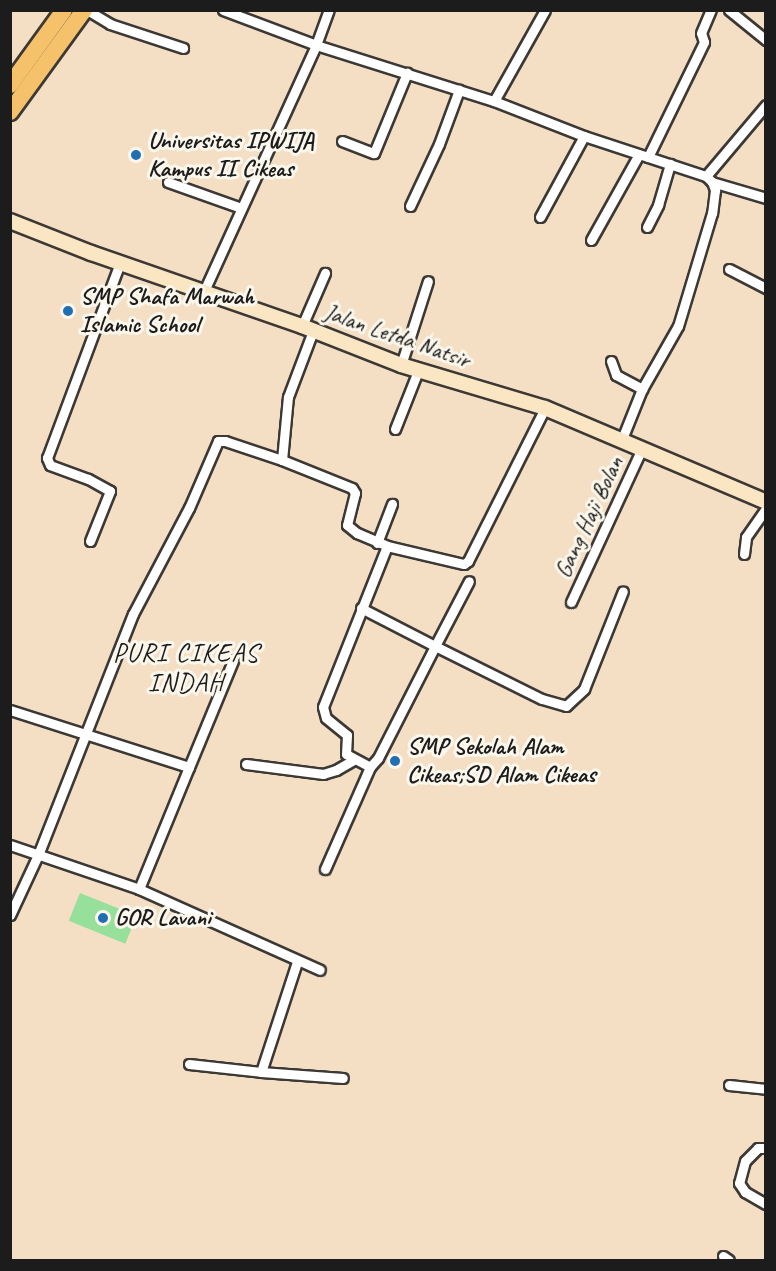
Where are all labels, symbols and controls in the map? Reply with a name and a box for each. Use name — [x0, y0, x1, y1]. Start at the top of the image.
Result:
place label: Universitas IPWIJA Kampus II Cikeas — [148, 127, 314, 183]
marker: Universitas IPWIJA Kampus II Cikeas — [129, 148, 143, 162]
place label: SMP Shafa Marwah Islamic School — [80, 283, 254, 339]
street label: Jalan Letda Natsir — [320, 298, 474, 374]
marker: SMP Shafa Marwah Islamic School — [61, 304, 75, 318]
street label: Gang Haji Bolan — [548, 451, 630, 583]
district label: PURI CIKEAS INDAH — [114, 637, 258, 698]
place label: SMP Sekolah Alam Cikeas;SD Alam Cikeas — [407, 733, 595, 789]
marker: SMP Sekolah Alam Cikeas;SD Alam Cikeas — [388, 754, 402, 768]
place label: GOR Lavani — [115, 904, 211, 932]
marker: GOR Lavani — [96, 911, 110, 925]

